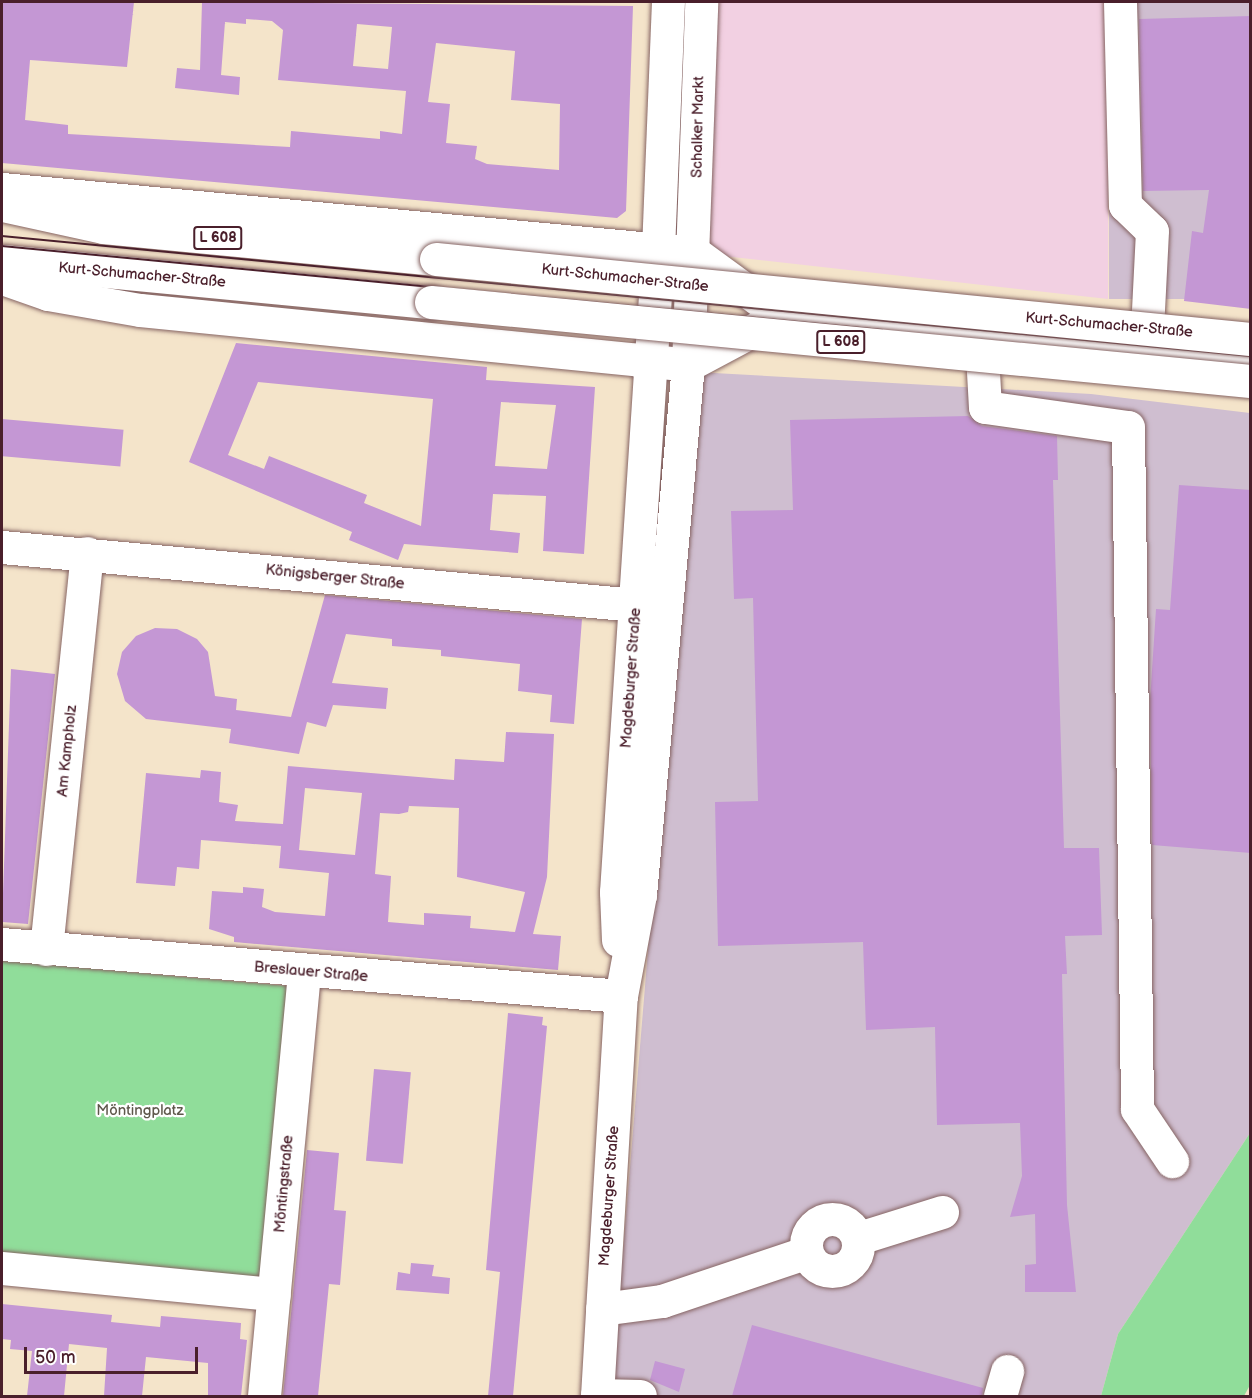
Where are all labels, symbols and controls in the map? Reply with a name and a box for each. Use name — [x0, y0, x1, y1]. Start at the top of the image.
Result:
street label: Schalker Markt — [688, 76, 708, 178]
road number: L 608 — [192, 227, 244, 249]
street label: Kurt-Schumacher-Straße — [57, 259, 227, 291]
street label: Kurt-Schumacher-Straße — [540, 260, 710, 296]
street label: Kurt-Schumacher-Straße — [1024, 309, 1194, 341]
road number: L 608 — [816, 331, 866, 353]
street label: Königsberger Straße — [264, 561, 406, 593]
street label: Magdeburger Straße — [617, 607, 645, 749]
street label: Am Kampholz — [53, 704, 81, 798]
street label: Breslauer Straße — [253, 958, 369, 986]
park label: Möntingplatz — [96, 1102, 184, 1120]
street label: Magdeburger Straße — [595, 1125, 623, 1267]
street label: Möntingstraße — [271, 1134, 297, 1234]
scale bar — [27, 1335, 201, 1373]
text: 50 m — [35, 1347, 76, 1368]

